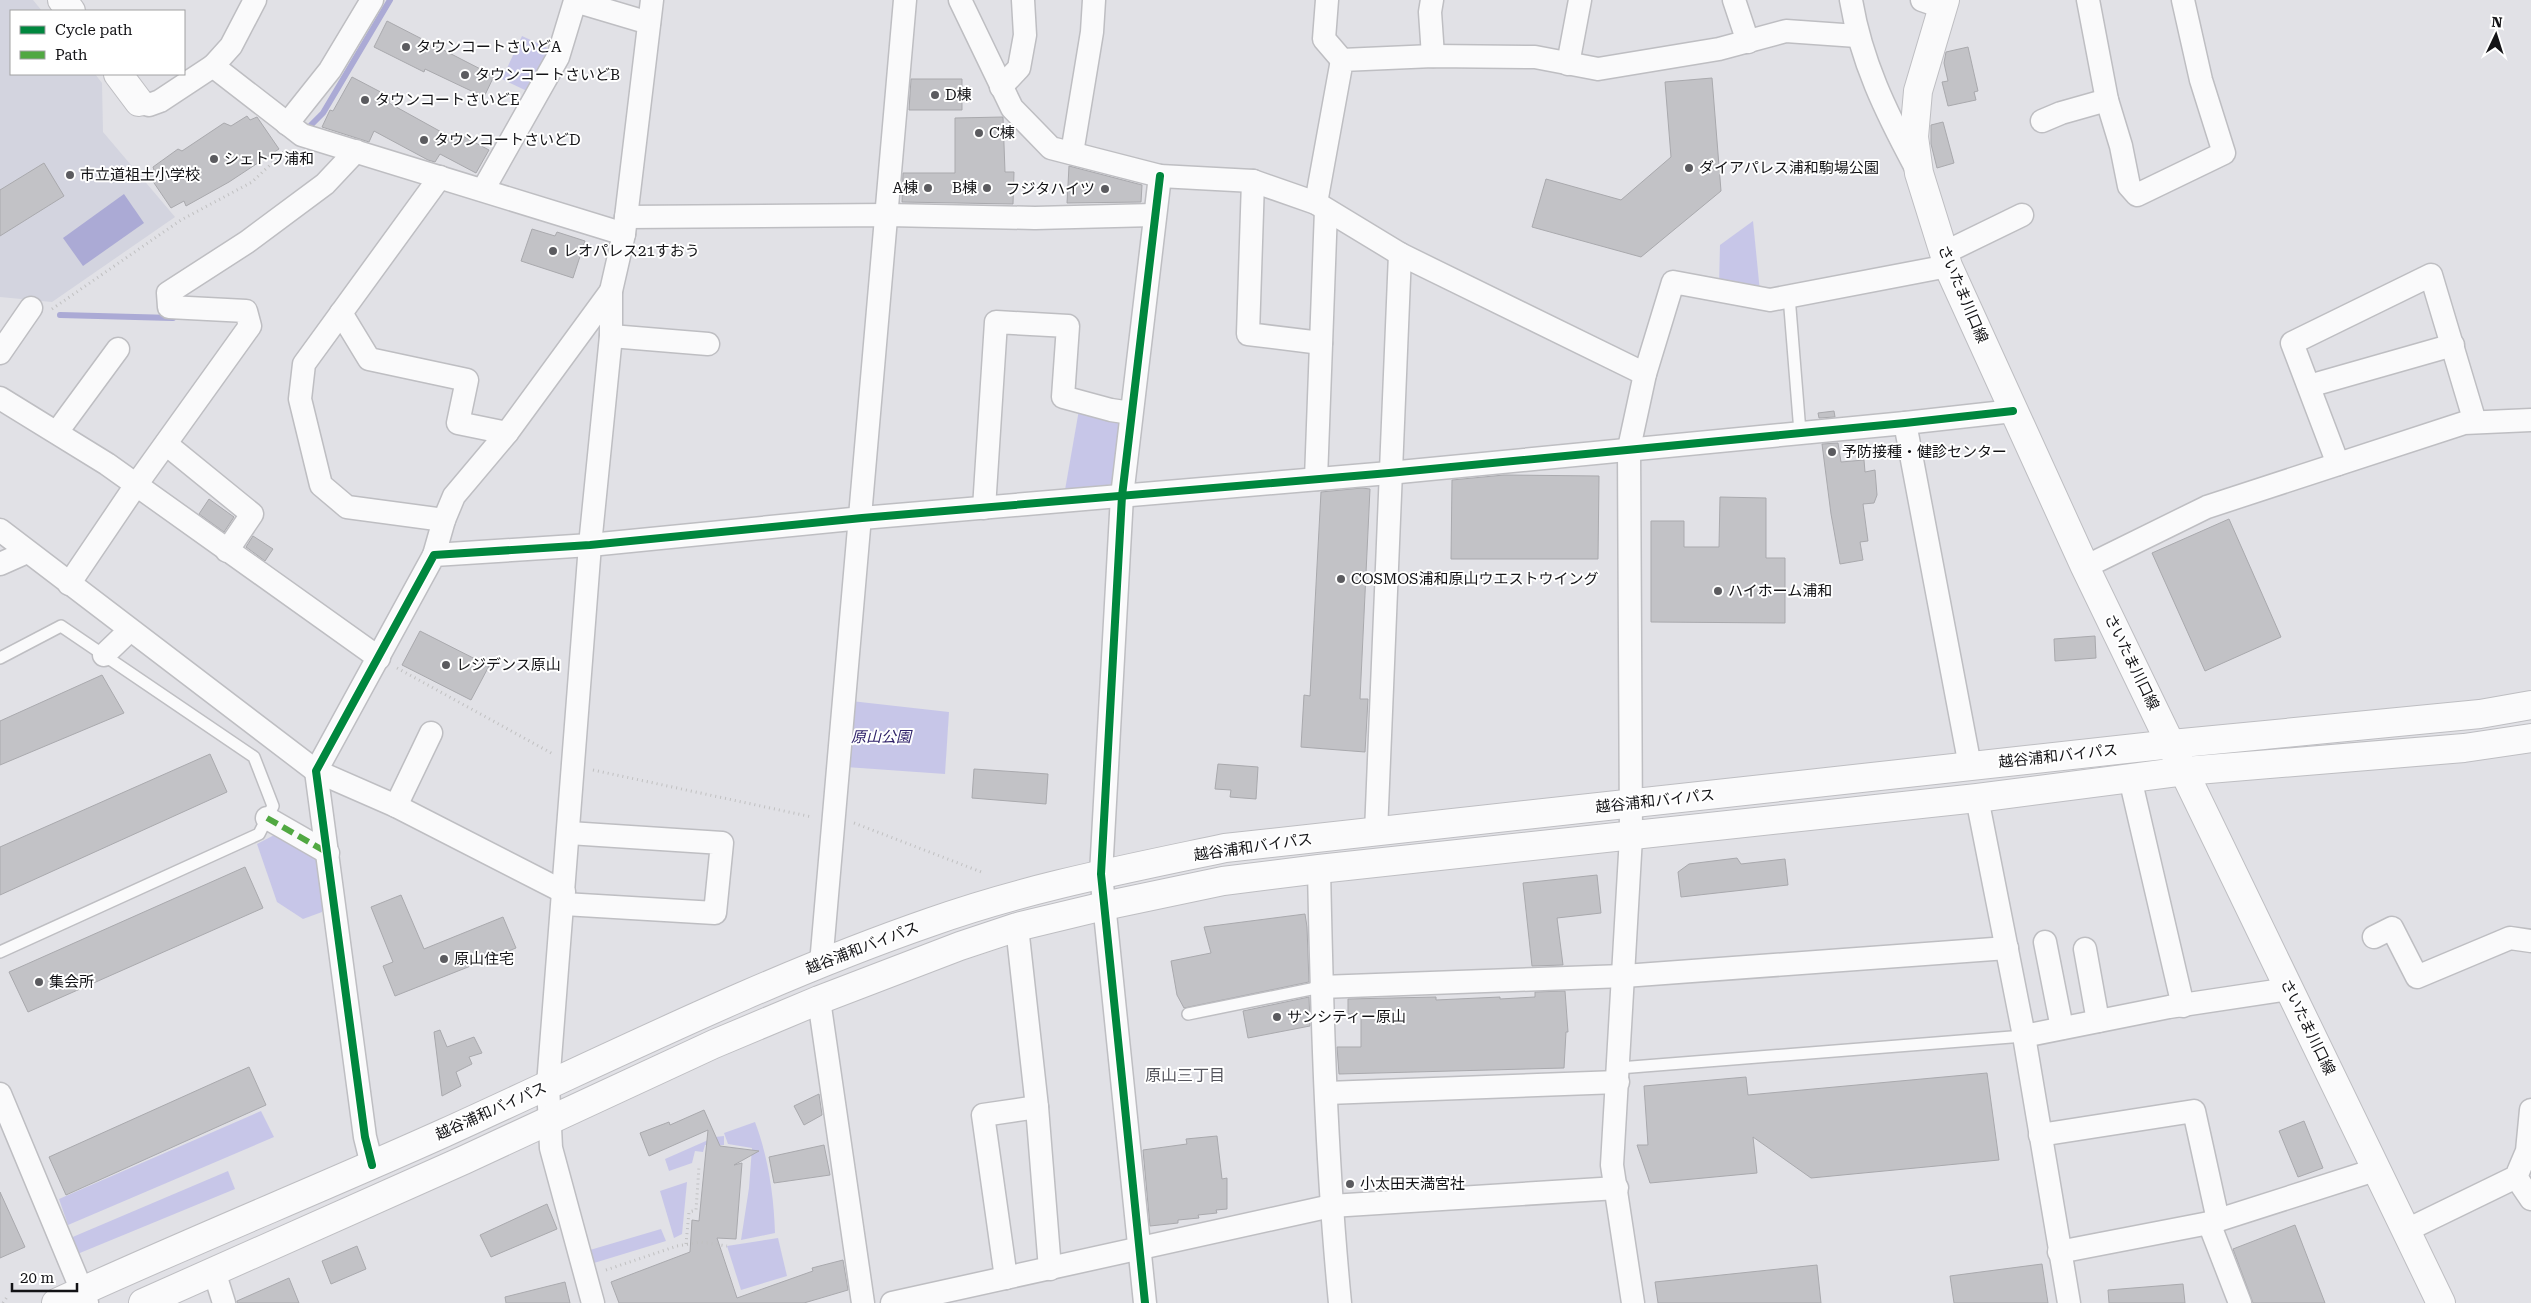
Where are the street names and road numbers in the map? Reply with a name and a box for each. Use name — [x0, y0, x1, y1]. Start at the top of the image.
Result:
street label: さいたま川口線 — [1934, 242, 1992, 346]
street label: さいたま川口線 — [2101, 611, 2163, 713]
street label: 越谷浦和バイパス — [1997, 741, 2118, 771]
street label: 越谷浦和バイパス — [1594, 786, 1715, 816]
street label: 越谷浦和バイパス — [1191, 830, 1314, 864]
street label: 越谷浦和バイパス — [802, 918, 921, 978]
street label: さいたま川口線 — [2277, 976, 2339, 1078]
street label: 越谷浦和バイパス — [432, 1078, 549, 1144]

